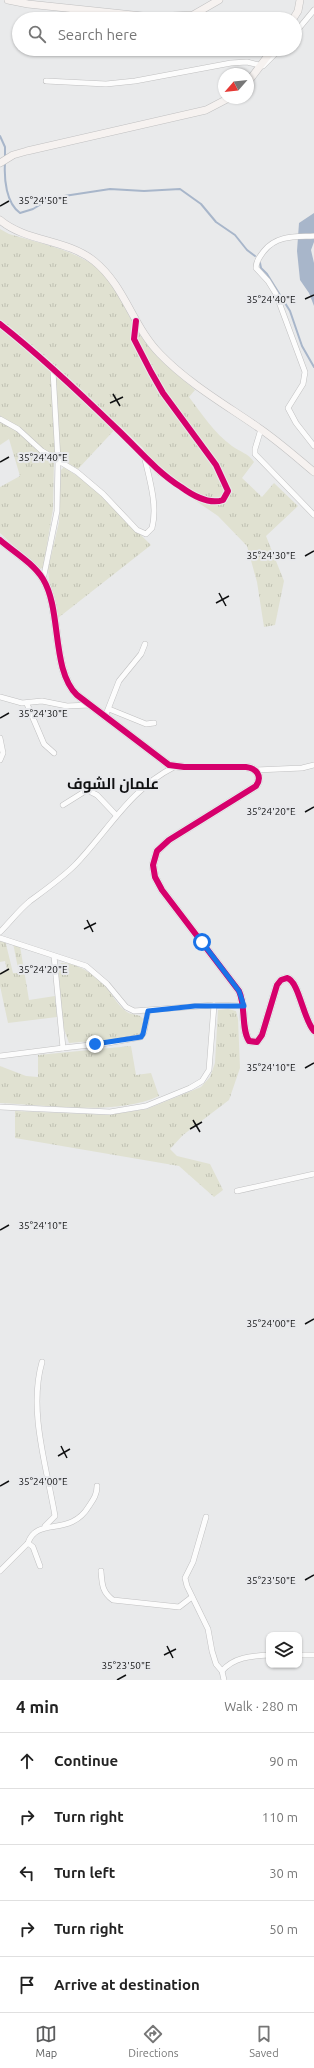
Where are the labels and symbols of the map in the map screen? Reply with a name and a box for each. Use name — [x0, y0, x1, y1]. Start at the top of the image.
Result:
north arrow — [218, 68, 254, 104]
text: 35°24'50"E — [18, 195, 68, 206]
text: 35°24'40"E — [246, 294, 296, 305]
text: 35°24'40"E — [18, 452, 68, 463]
text: 35°24'30"E — [246, 550, 296, 561]
text: 35°24'30"E — [18, 708, 68, 719]
district label: علمان الشوف — [67, 775, 159, 793]
text: 35°24'20"E — [246, 806, 296, 817]
route start — [193, 933, 211, 951]
text: 35°24'20"E — [18, 964, 68, 975]
route end — [86, 1035, 104, 1053]
text: 35°24'10"E — [246, 1062, 296, 1073]
text: 35°24'10"E — [18, 1220, 68, 1231]
text: 35°24'00"E — [246, 1318, 296, 1329]
text: 35°24'00"E — [18, 1476, 68, 1487]
text: 35°23'50"E — [246, 1575, 296, 1586]
text: 35°23'50"E — [101, 1660, 151, 1671]

